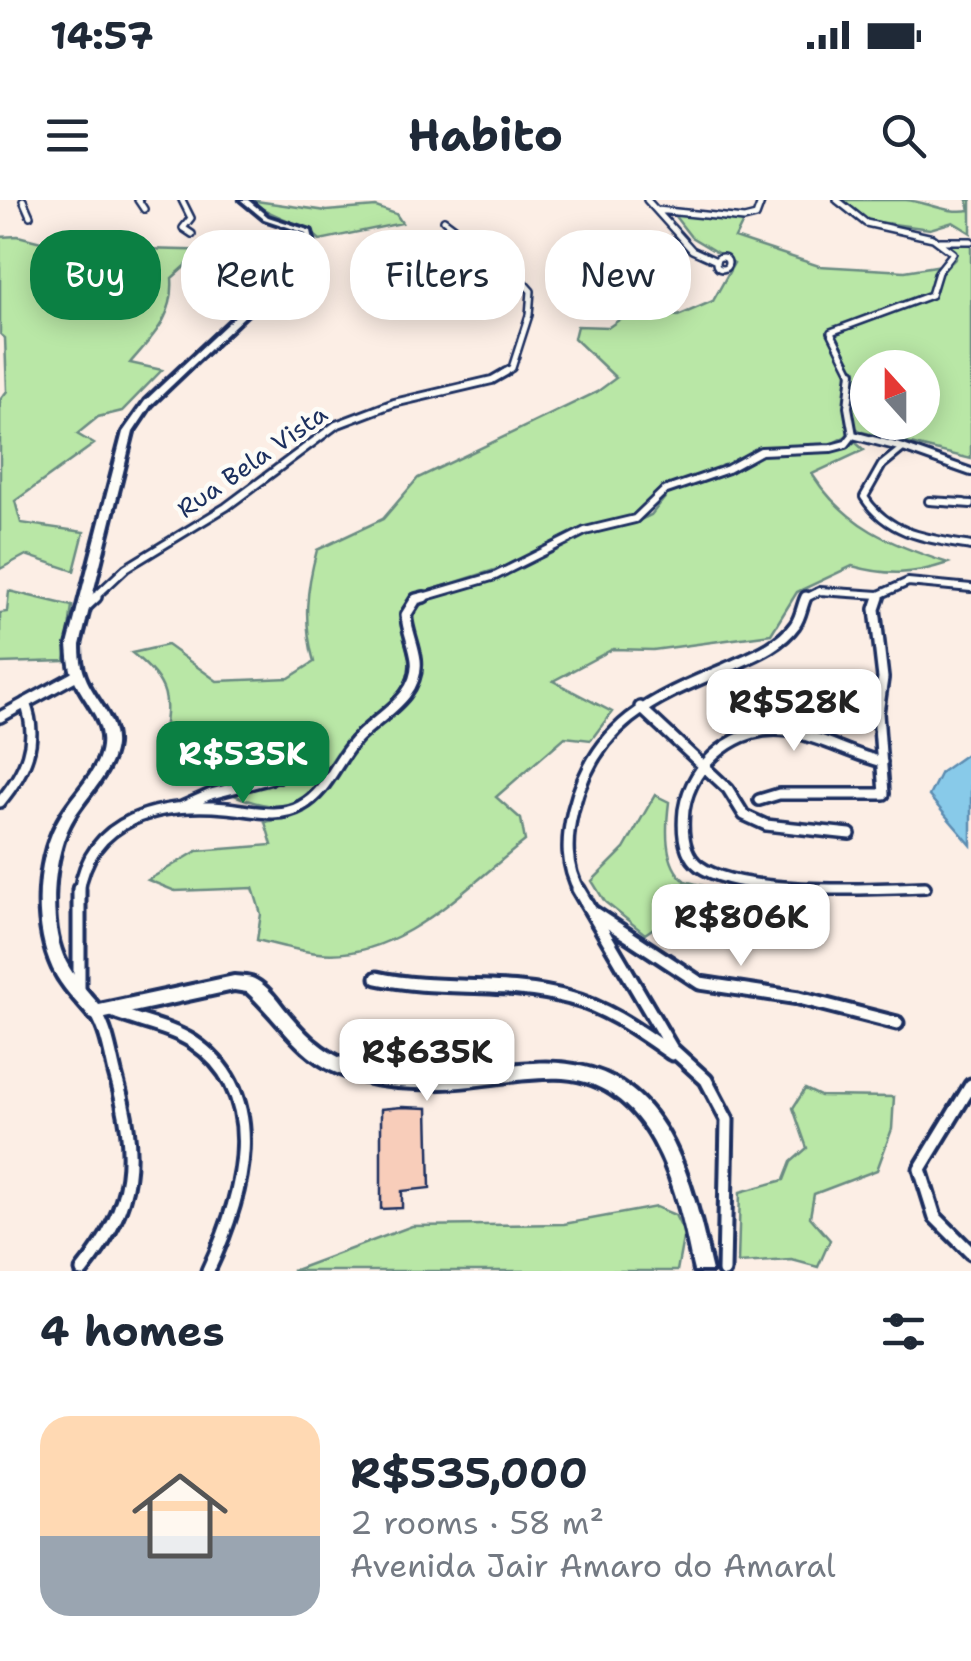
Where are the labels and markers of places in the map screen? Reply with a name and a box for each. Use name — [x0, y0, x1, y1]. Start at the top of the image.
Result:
pin: R$528K — [713, 669, 875, 754]
pin: R$535K — [162, 721, 324, 806]
pin: R$806K — [660, 884, 822, 969]
pin: R$635K — [346, 1019, 508, 1104]

